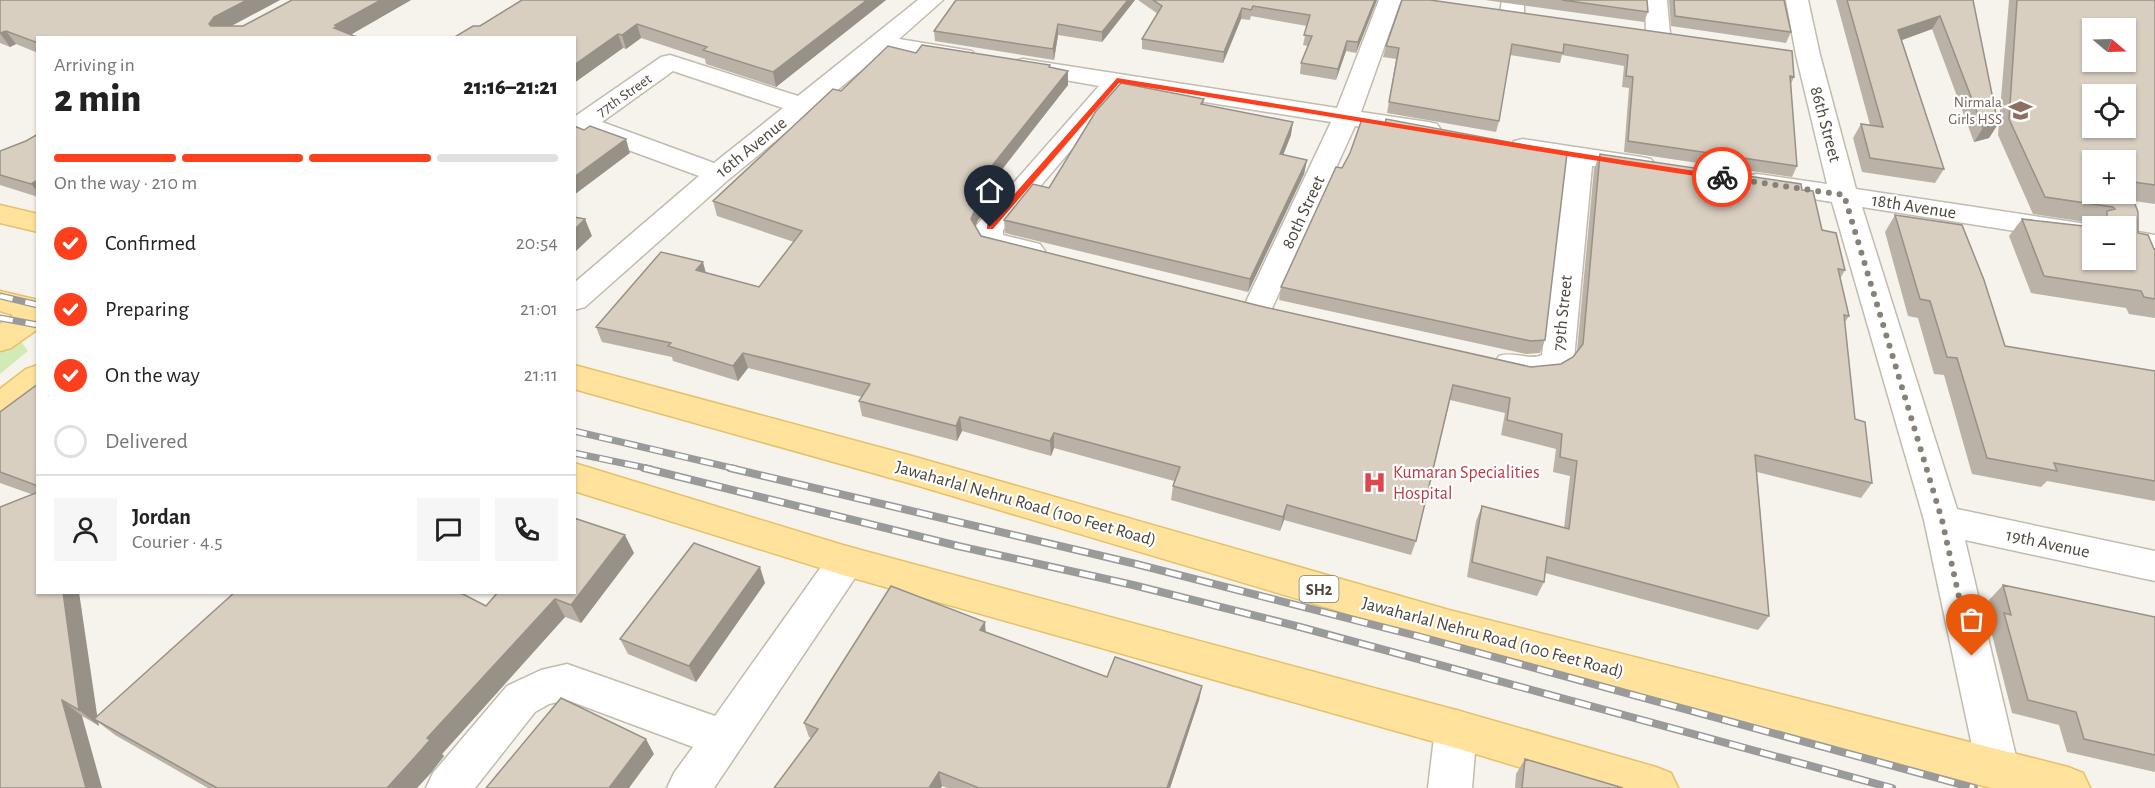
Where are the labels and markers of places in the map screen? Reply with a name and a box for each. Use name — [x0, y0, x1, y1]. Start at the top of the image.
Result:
place label: Nirmala Girls HSS — [1948, 95, 2002, 127]
school or university icon: Nirmala Girls HSS — [2007, 98, 2033, 124]
pin — [964, 165, 1015, 227]
place label: Kumaran Specialities Hospital — [1393, 464, 1540, 503]
hospital icon: Kumaran Specialities Hospital — [1362, 469, 1388, 495]
pin — [1946, 594, 1997, 656]

